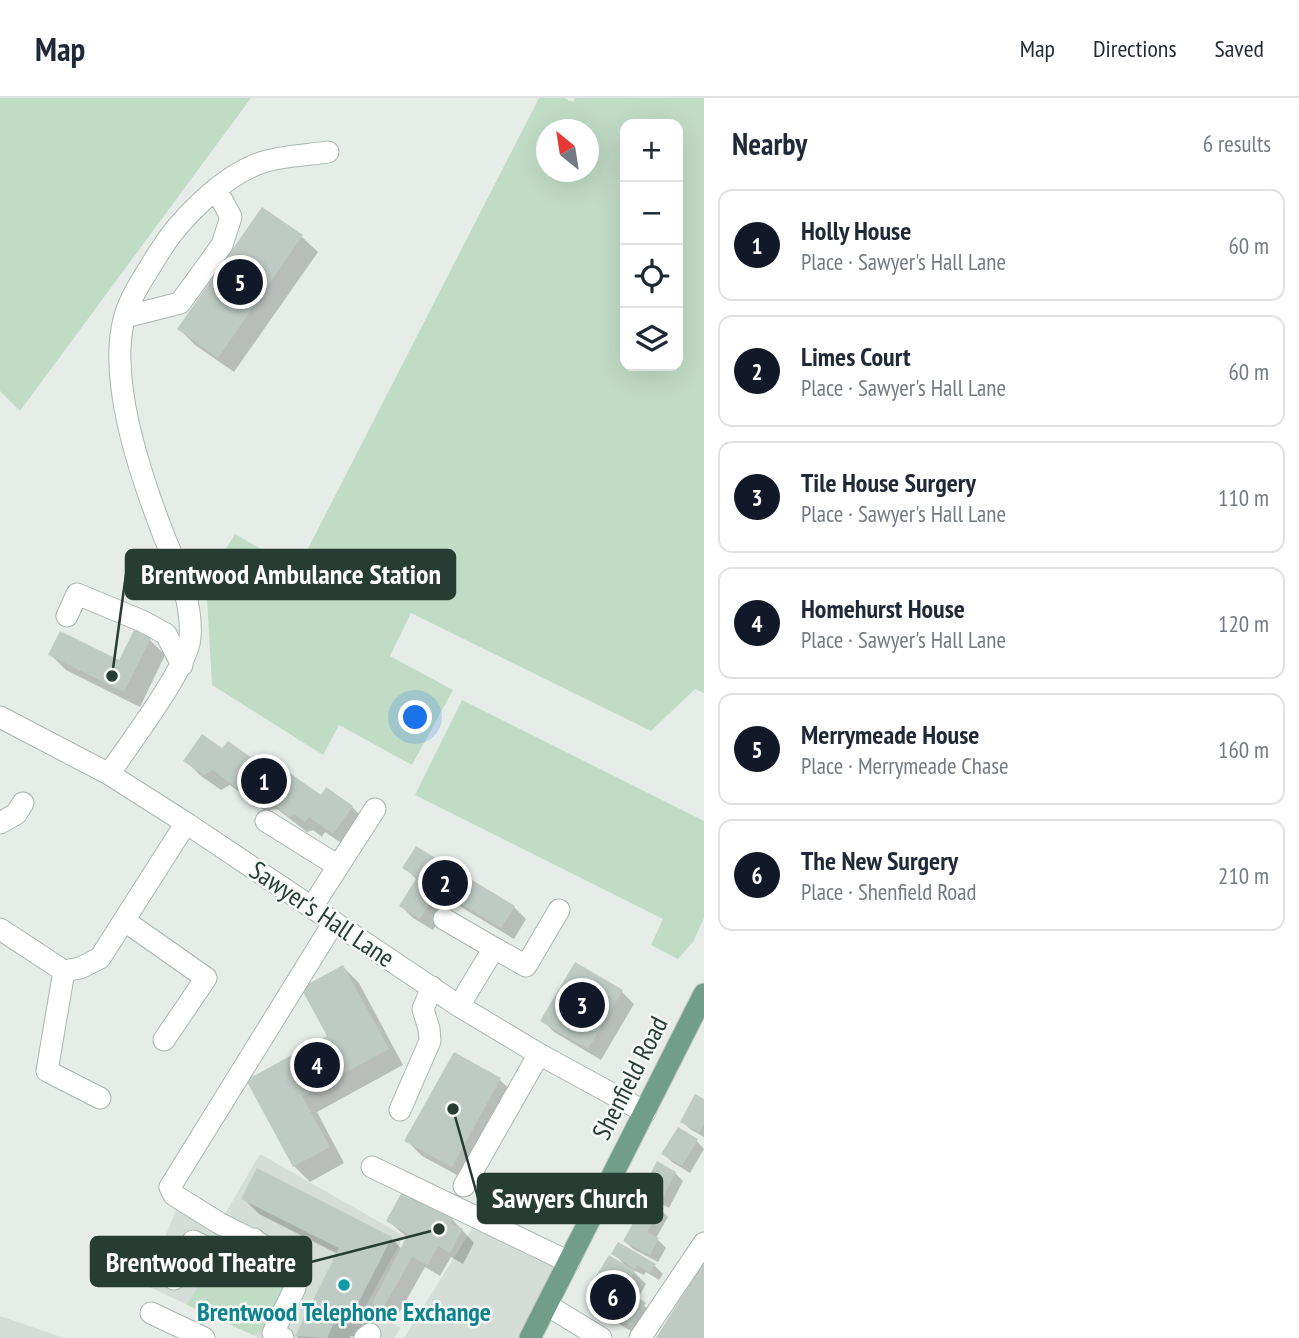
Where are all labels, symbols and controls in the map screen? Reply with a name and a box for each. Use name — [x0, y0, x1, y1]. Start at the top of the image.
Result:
text: Map — [35, 27, 85, 70]
text: Map — [1020, 33, 1055, 64]
text: Directions — [1093, 33, 1177, 64]
text: Saved — [1215, 33, 1264, 64]
north arrow — [536, 119, 599, 182]
map controls — [620, 119, 683, 371]
button: + — [620, 119, 683, 182]
text: Nearby — [732, 124, 807, 163]
text: 6 results — [1203, 129, 1271, 158]
button: − — [620, 182, 683, 245]
text: Holly House — [801, 214, 911, 247]
text: 1 — [752, 231, 763, 260]
text: 60 m — [1228, 231, 1269, 260]
button: locate — [620, 245, 683, 308]
text: Place · Sawyer's Hall Lane — [801, 247, 1006, 276]
pin: 5 — [217, 256, 263, 308]
button: layers — [620, 308, 683, 371]
text: Limes Court — [801, 340, 911, 373]
text: 2 — [752, 357, 763, 386]
text: 60 m — [1228, 357, 1269, 386]
text: Place · Sawyer's Hall Lane — [801, 373, 1006, 402]
text: Tile House Surgery — [801, 466, 976, 499]
text: 3 — [752, 483, 763, 512]
text: 110 m — [1218, 483, 1269, 512]
text: Place · Sawyer's Hall Lane — [801, 499, 1006, 528]
callout: Brentwood Ambulance Station — [126, 550, 455, 599]
text: Brentwood Ambulance Station — [141, 555, 441, 592]
text: Homehurst House — [801, 592, 965, 625]
text: 4 — [752, 609, 763, 638]
text: 120 m — [1218, 609, 1269, 638]
text: Place · Sawyer's Hall Lane — [801, 625, 1006, 654]
your location — [398, 700, 432, 734]
text: Merrymeade House — [801, 718, 979, 751]
text: 5 — [752, 735, 763, 764]
text: 160 m — [1218, 735, 1269, 764]
text: Place · Merrymeade Chase — [801, 751, 1008, 780]
pin: 1 — [241, 755, 287, 807]
text: The New Surgery — [801, 844, 958, 877]
street label: Sawyer's Hall Lane — [244, 853, 401, 974]
pin: 2 — [422, 857, 468, 909]
text: 6 — [752, 861, 763, 890]
text: 210 m — [1218, 861, 1269, 890]
text: Place · Shenfield Road — [801, 877, 976, 906]
pin: 3 — [559, 979, 605, 1031]
street label: Shenfield Road — [584, 1011, 675, 1145]
pin: 4 — [294, 1039, 340, 1091]
callout: Sawyers Church — [478, 1174, 662, 1223]
text: Sawyers Church — [492, 1179, 648, 1216]
callout: Brentwood Theatre — [91, 1237, 311, 1286]
text: Brentwood Theatre — [106, 1243, 296, 1280]
pin: 6 — [590, 1271, 636, 1323]
marker: Brentwood Telephone Exchange — [336, 1277, 352, 1293]
place label: Brentwood Telephone Exchange — [197, 1295, 491, 1328]

